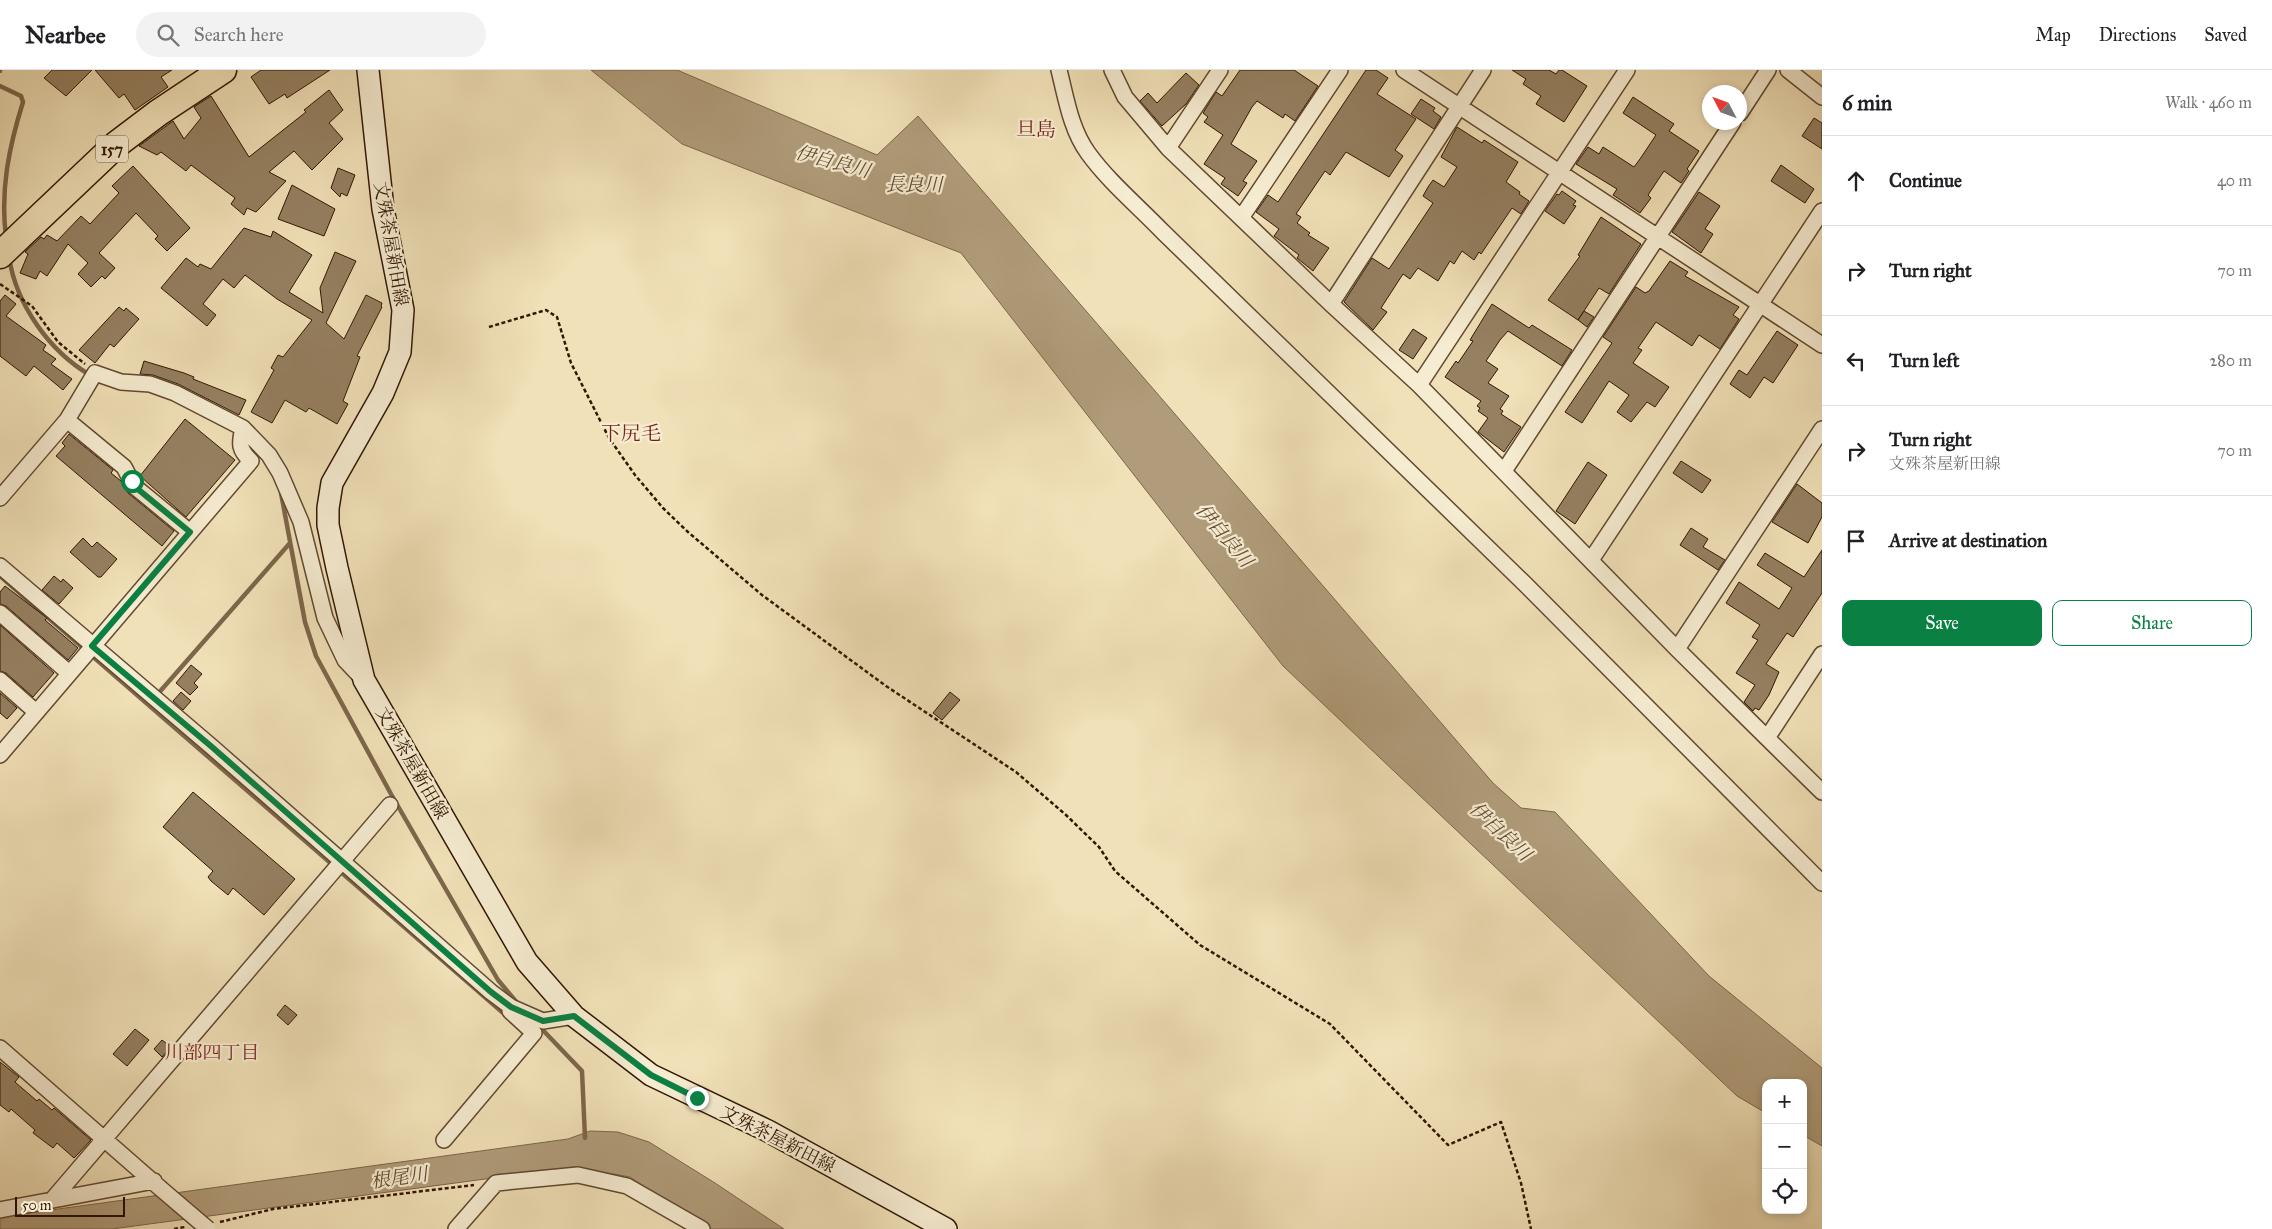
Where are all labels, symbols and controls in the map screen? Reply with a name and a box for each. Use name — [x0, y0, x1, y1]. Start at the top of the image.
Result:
search box — [136, 12, 486, 57]
text: Nearbee — [25, 20, 106, 50]
icon: search — [154, 21, 182, 49]
text: Search here — [194, 23, 284, 46]
text: Map — [2035, 24, 2071, 46]
text: Directions — [2099, 24, 2176, 46]
text: Saved — [2204, 24, 2247, 46]
north arrow — [1702, 85, 1747, 130]
text: 6 min — [1842, 90, 1892, 116]
text: Walk · 460 m — [2165, 93, 2252, 112]
district label: 旦島 — [1016, 117, 1056, 141]
road number: 157 — [96, 136, 128, 162]
water label: 伊自良川 — [793, 141, 874, 183]
icon: ahead — [1842, 167, 1870, 195]
text: Continue — [1889, 169, 1962, 192]
text: 40 m — [2217, 171, 2252, 190]
water label: 長良川 — [885, 173, 944, 196]
street label: 文殊茶屋新田線 — [369, 180, 413, 308]
icon: right — [1842, 257, 1870, 285]
text: Turn right — [1889, 259, 1972, 282]
text: 70 m — [2217, 261, 2252, 280]
icon: left — [1842, 347, 1870, 375]
text: Turn left — [1889, 349, 1959, 372]
text: 280 m — [2209, 351, 2252, 370]
district label: 下尻毛 — [601, 421, 661, 445]
text: Turn right — [1889, 428, 1972, 451]
icon: right — [1842, 437, 1870, 465]
text: 70 m — [2217, 441, 2252, 460]
text: 文殊茶屋新田線 — [1889, 454, 2001, 473]
route start — [121, 470, 144, 493]
water label: 伊自良川 — [1191, 499, 1259, 573]
icon: arrive — [1842, 527, 1870, 555]
text: Arrive at destination — [1889, 529, 2047, 552]
button: Save — [1842, 600, 2042, 646]
button: Share — [2052, 600, 2252, 646]
street label: 文殊茶屋新田線 — [371, 703, 453, 823]
water label: 伊自良川 — [1465, 797, 1538, 867]
district label: 川部四丁目 — [164, 1041, 260, 1064]
map controls — [1762, 1079, 1807, 1214]
button: + — [1762, 1079, 1807, 1124]
route end — [686, 1087, 709, 1110]
street label: 文殊茶屋新田線 — [717, 1101, 839, 1177]
button: − — [1762, 1124, 1807, 1169]
water label: 根尾川 — [369, 1162, 431, 1193]
button: locate — [1762, 1169, 1807, 1214]
scale bar — [15, 1194, 125, 1217]
text: 50 m — [22, 1197, 51, 1214]

